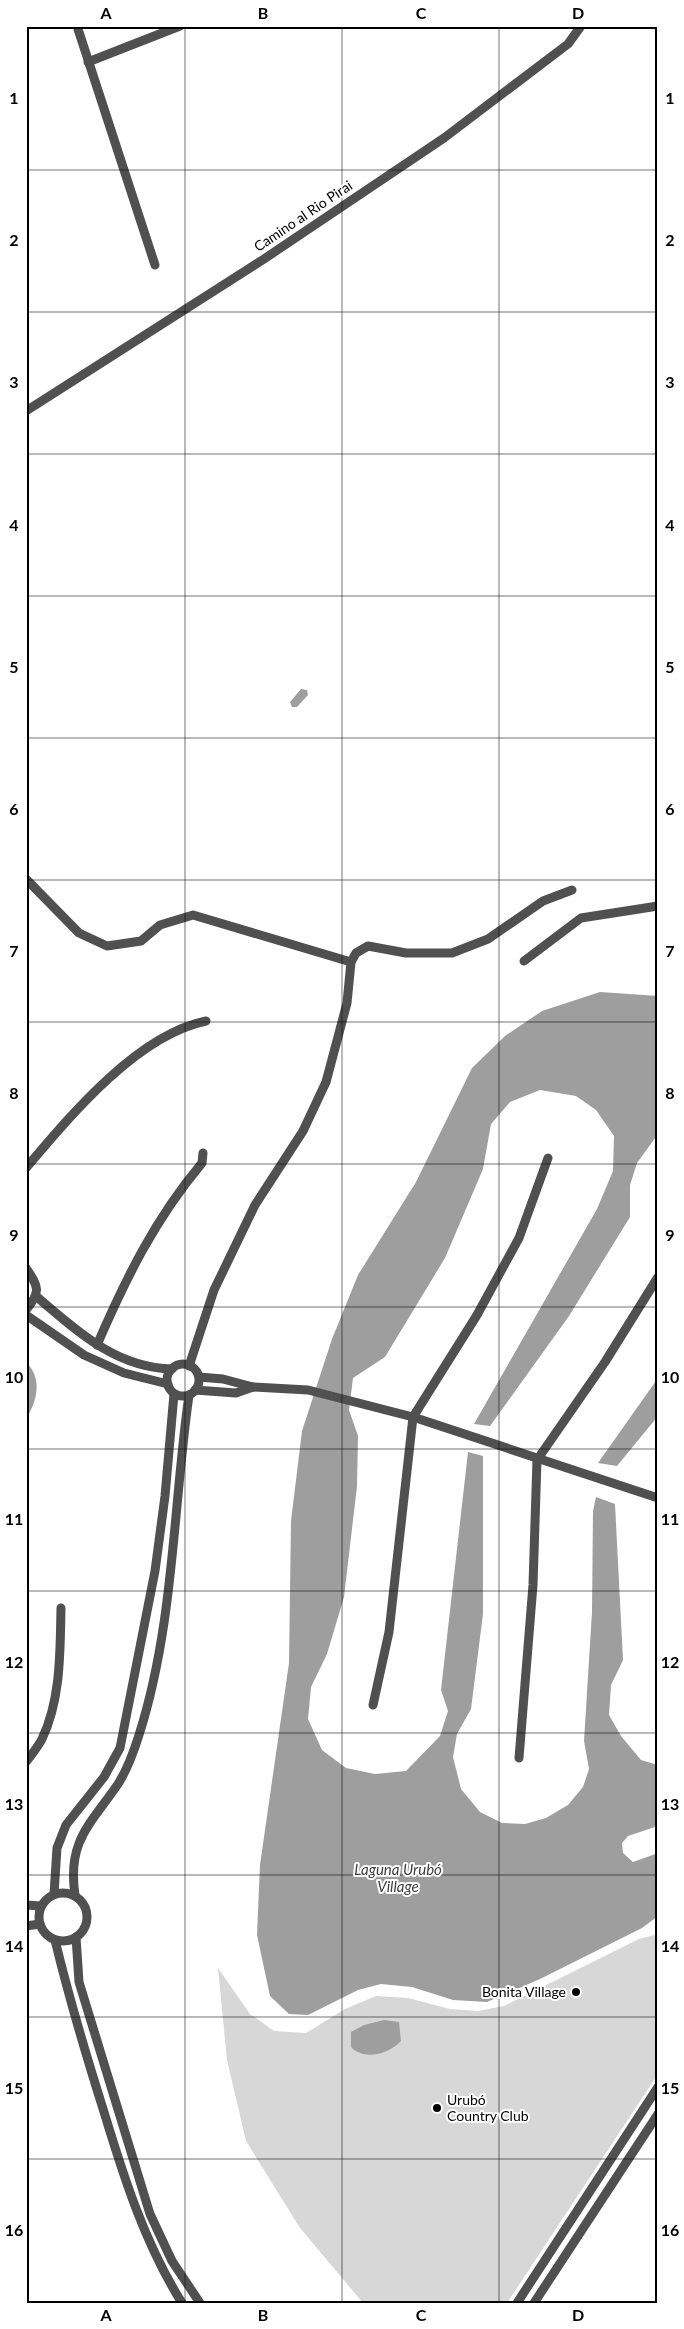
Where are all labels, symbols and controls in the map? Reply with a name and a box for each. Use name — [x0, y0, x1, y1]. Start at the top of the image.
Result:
text: A — [99, 3, 112, 22]
text: B — [258, 3, 268, 22]
text: C — [416, 3, 427, 22]
text: D — [572, 3, 584, 22]
text: 1 — [9, 88, 19, 107]
text: 1 — [665, 88, 675, 107]
street label: Camino al Rio Pirai — [250, 176, 355, 255]
text: 2 — [9, 230, 19, 249]
text: 2 — [665, 230, 675, 249]
text: 3 — [9, 372, 19, 391]
text: 3 — [665, 372, 675, 391]
text: 4 — [9, 515, 19, 534]
text: 4 — [665, 515, 675, 534]
text: 5 — [9, 657, 19, 676]
text: 5 — [665, 657, 675, 676]
text: 6 — [9, 799, 19, 818]
text: 6 — [665, 799, 675, 818]
text: 7 — [9, 941, 19, 960]
text: 7 — [665, 941, 675, 960]
text: 8 — [9, 1083, 19, 1102]
text: 8 — [665, 1083, 675, 1102]
text: 9 — [9, 1225, 19, 1244]
text: 9 — [665, 1225, 675, 1244]
text: 10 — [5, 1367, 23, 1386]
text: 10 — [661, 1367, 679, 1386]
text: 11 — [5, 1509, 23, 1528]
text: 11 — [661, 1509, 679, 1528]
text: 12 — [5, 1652, 23, 1671]
text: 12 — [661, 1652, 679, 1671]
text: 13 — [5, 1794, 23, 1813]
text: 13 — [661, 1794, 679, 1813]
water label: Laguna Urubó Village — [354, 1860, 442, 1895]
text: 14 — [5, 1936, 23, 1955]
text: 14 — [661, 1936, 679, 1955]
place label: Bonita Village — [482, 1983, 566, 2000]
marker: Bonita Village — [570, 1986, 582, 1998]
text: 15 — [5, 2078, 23, 2097]
text: 15 — [661, 2078, 679, 2097]
place label: Urubó Country Club — [447, 2091, 529, 2124]
marker: Urubó Country Club — [431, 2102, 443, 2114]
text: 16 — [5, 2220, 23, 2239]
text: 16 — [661, 2220, 679, 2239]
text: A — [99, 2305, 112, 2324]
text: B — [258, 2305, 268, 2324]
text: C — [416, 2305, 427, 2324]
text: D — [572, 2305, 584, 2324]

